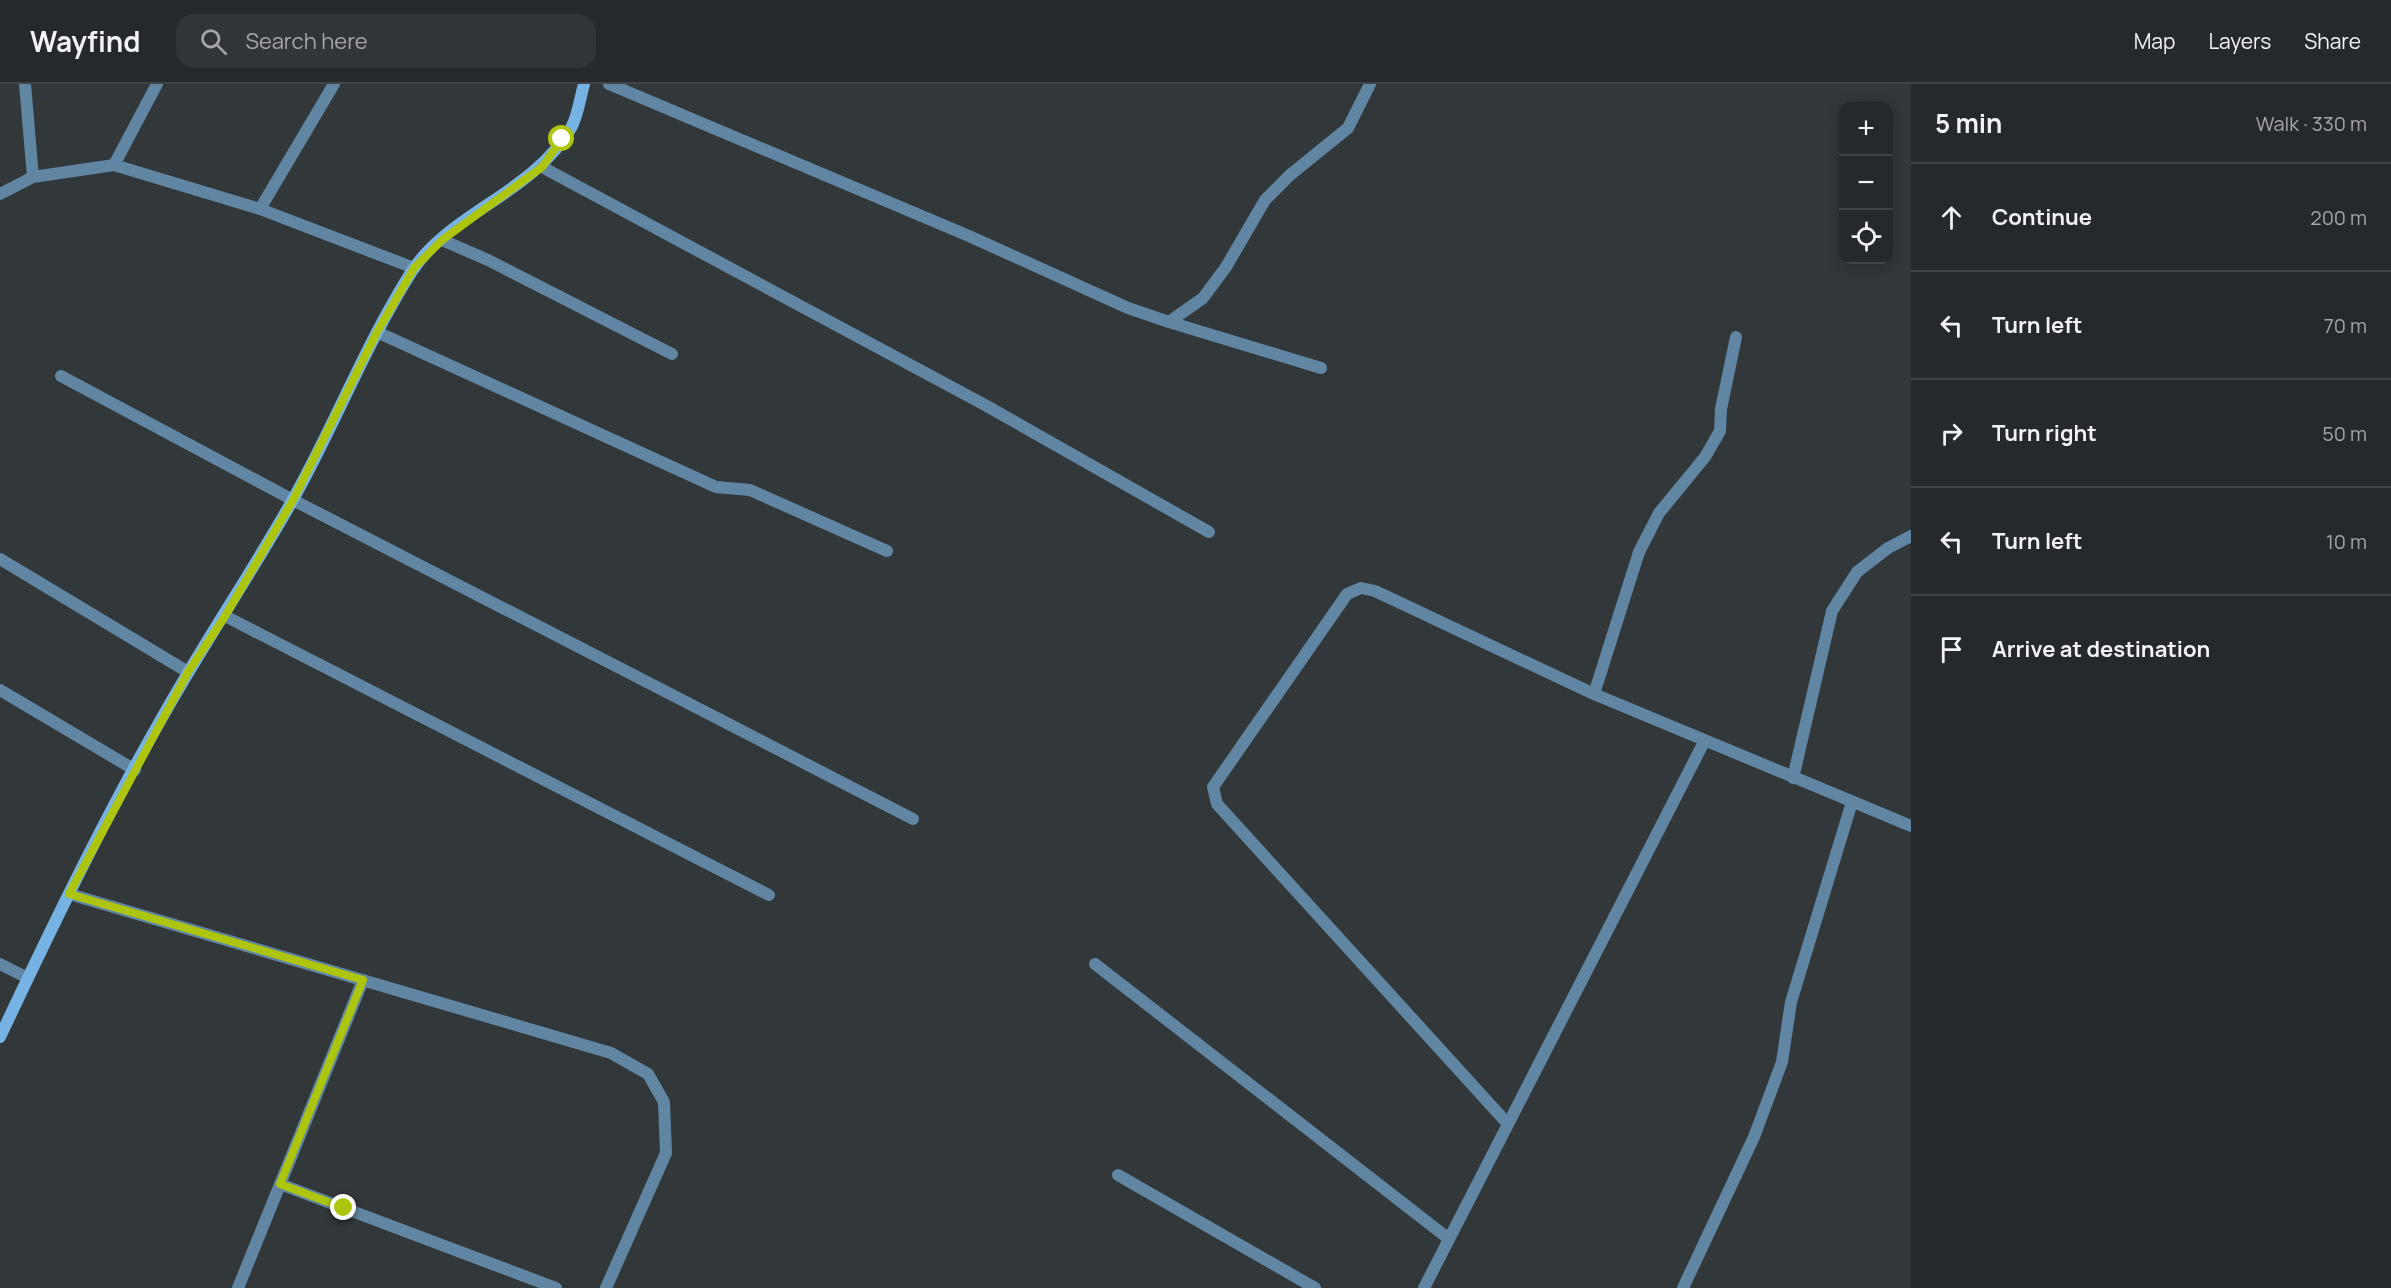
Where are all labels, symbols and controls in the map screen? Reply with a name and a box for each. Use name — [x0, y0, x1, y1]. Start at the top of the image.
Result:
search box — [176, 14, 596, 68]
text: Wayfind — [30, 22, 140, 60]
icon: search — [197, 25, 230, 58]
text: Search here — [245, 26, 368, 56]
text: Map — [2134, 27, 2175, 55]
text: Layers — [2208, 27, 2271, 55]
text: Share — [2304, 27, 2361, 55]
map controls — [1839, 102, 1893, 264]
button: + — [1839, 102, 1893, 156]
text: 5 min — [1935, 105, 2002, 141]
text: Walk · 330 m — [2256, 110, 2367, 137]
route start — [548, 125, 574, 151]
button: − — [1839, 156, 1893, 210]
icon: ahead — [1935, 201, 1968, 234]
text: Continue — [1992, 202, 2092, 232]
text: 200 m — [2310, 204, 2367, 231]
button: locate — [1839, 210, 1893, 264]
icon: left — [1935, 309, 1968, 342]
text: Turn left — [1992, 310, 2082, 340]
text: 70 m — [2324, 312, 2367, 339]
icon: right — [1935, 417, 1968, 450]
text: Turn right — [1992, 418, 2097, 448]
text: 50 m — [2322, 420, 2367, 447]
icon: left — [1935, 525, 1968, 558]
text: Turn left — [1992, 526, 2082, 556]
text: 10 m — [2326, 528, 2367, 555]
icon: arrive — [1935, 633, 1968, 666]
text: Arrive at destination — [1992, 634, 2210, 664]
route end — [330, 1194, 356, 1220]

